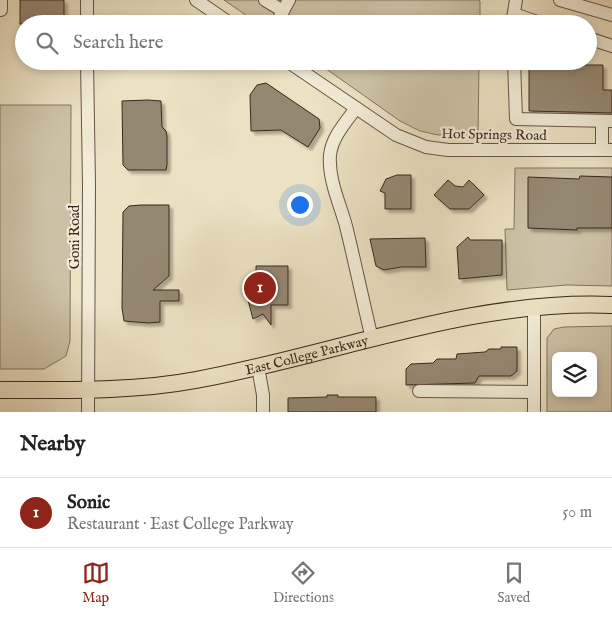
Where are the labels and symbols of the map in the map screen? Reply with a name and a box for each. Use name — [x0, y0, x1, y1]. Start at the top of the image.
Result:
street label: Hot Springs Road — [441, 125, 547, 145]
your location — [287, 192, 313, 218]
street label: Goni Road — [66, 204, 84, 269]
pin: 1 — [244, 269, 276, 307]
street label: East College Parkway — [244, 332, 370, 380]

